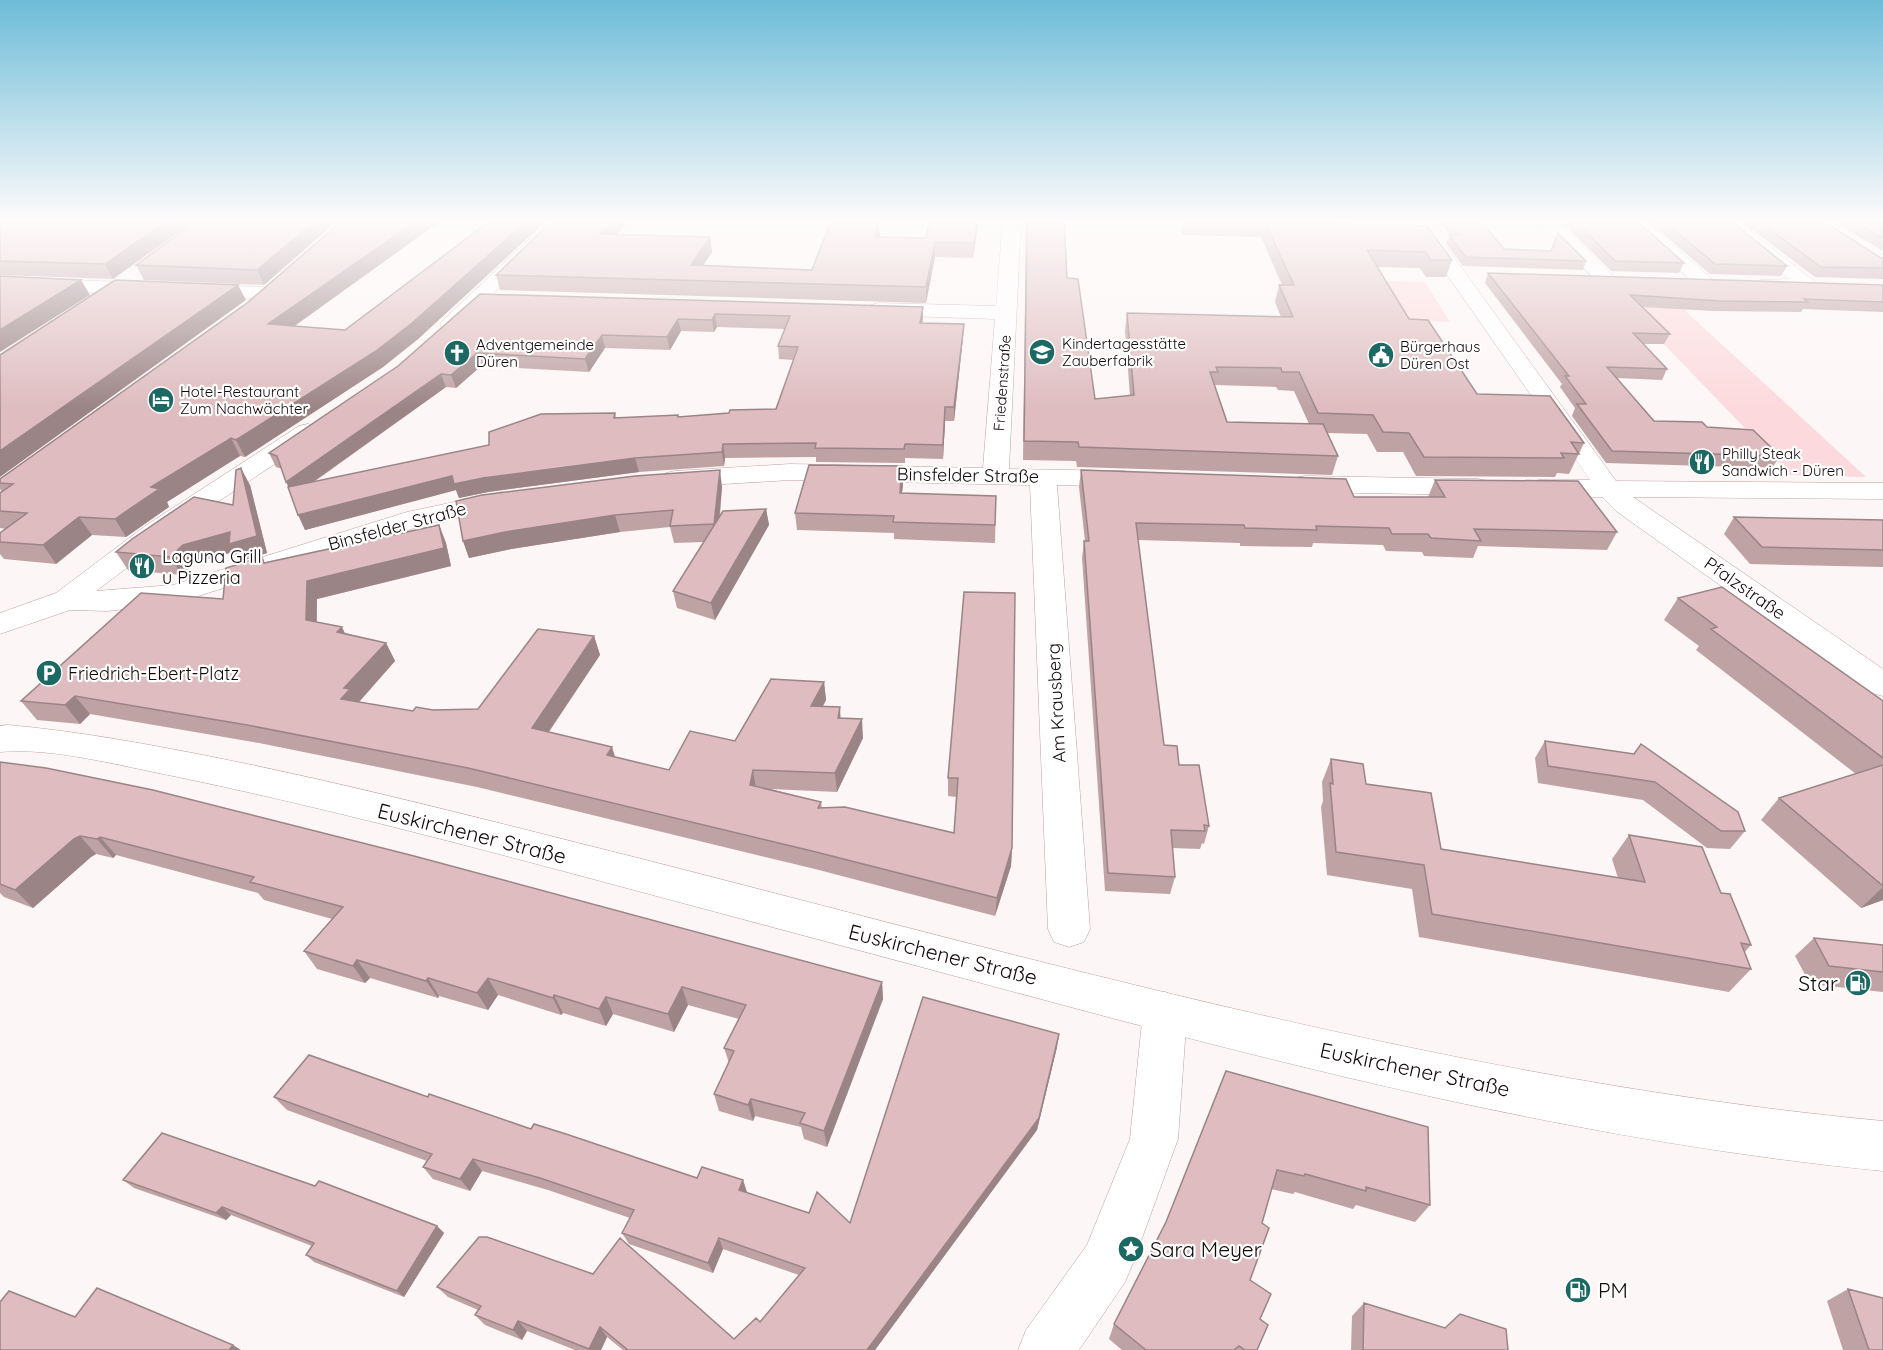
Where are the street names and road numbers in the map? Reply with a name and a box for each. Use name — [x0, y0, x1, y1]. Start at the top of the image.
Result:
street label: Friedenstraße — [989, 334, 1015, 432]
street label: Binsfelder Straße — [897, 462, 1039, 488]
street label: Binsfelder Straße — [325, 496, 469, 556]
street label: Pfalzstraße — [1700, 552, 1790, 624]
street label: Am Krausberg — [1041, 642, 1071, 764]
street label: Euskirchener Straße — [375, 797, 569, 869]
street label: Euskirchener Straße — [846, 918, 1040, 990]
street label: Euskirchener Straße — [1318, 1036, 1512, 1102]

